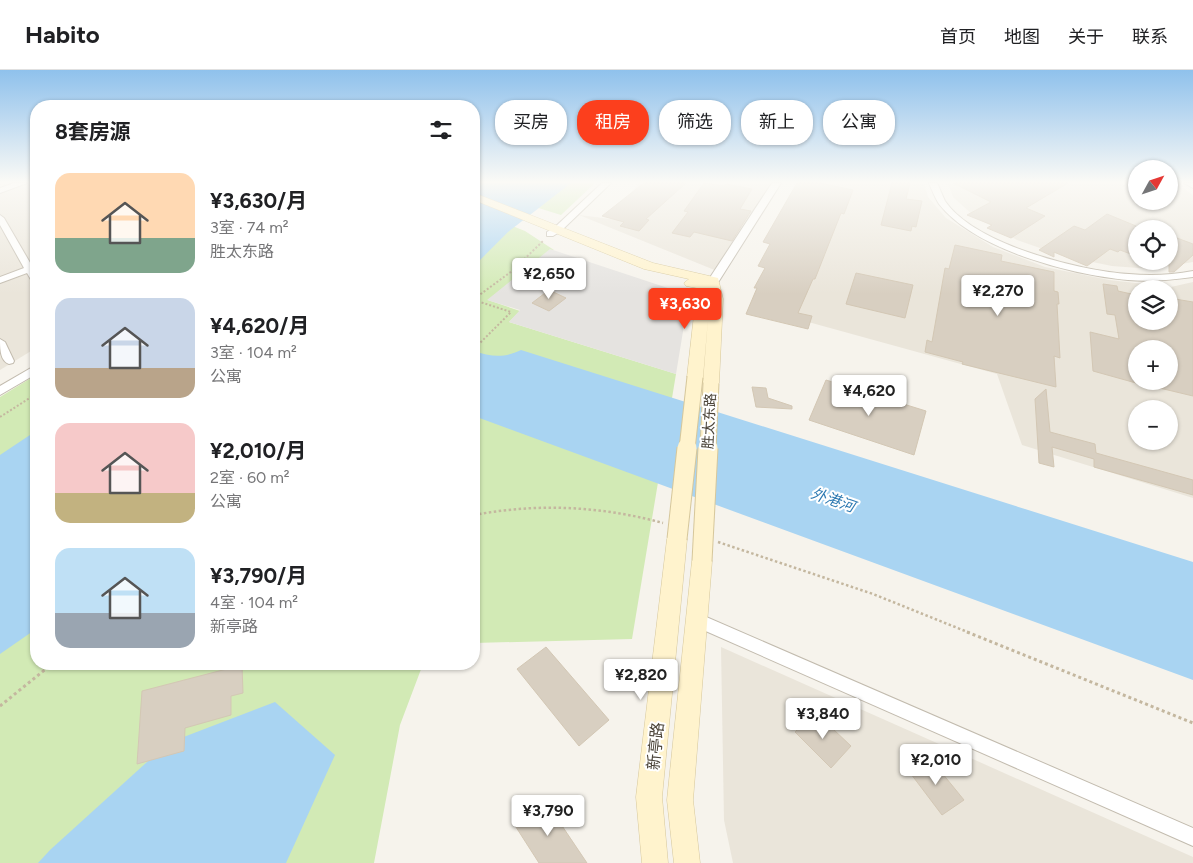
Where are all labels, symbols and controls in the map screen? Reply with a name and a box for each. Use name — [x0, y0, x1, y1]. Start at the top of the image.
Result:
text: Habito — [25, 20, 100, 49]
text: 首页 — [940, 26, 976, 48]
text: 地图 — [1004, 26, 1040, 48]
text: 关于 — [1068, 26, 1104, 48]
text: 联系 — [1132, 26, 1168, 48]
chip: 买房 — [495, 100, 567, 145]
chip: 租房 — [577, 100, 649, 145]
chip: 筛选 — [659, 100, 731, 145]
chip: 新上 — [741, 100, 813, 145]
chip: 公寓 — [823, 100, 895, 145]
icon: filters — [427, 116, 455, 144]
text: 8套房源 — [55, 119, 131, 144]
north arrow — [1128, 160, 1178, 210]
map controls — [1128, 160, 1178, 450]
text: ¥3,630/月 — [210, 188, 307, 213]
icon: home — [95, 193, 155, 253]
text: 3室 · 74 m² — [210, 218, 289, 237]
button: locate — [1128, 220, 1178, 270]
text: 胜太东路 — [210, 242, 274, 261]
pin: ¥2,650 — [508, 258, 590, 300]
text: ¥2,650 — [523, 264, 575, 283]
pin: ¥2,270 — [957, 274, 1039, 317]
button: layers — [1128, 280, 1178, 330]
text: ¥2,270 — [972, 281, 1024, 300]
pin: ¥3,630 — [644, 288, 726, 330]
text: ¥3,630 — [659, 294, 711, 313]
text: ¥4,620/月 — [210, 313, 309, 338]
icon: home — [95, 318, 155, 378]
button: + — [1128, 340, 1178, 390]
text: 3室 · 104 m² — [210, 343, 297, 362]
text: 公寓 — [210, 367, 242, 386]
pin: ¥4,620 — [828, 374, 910, 417]
text: ¥4,620 — [843, 381, 895, 400]
street label: 胜太东路 — [700, 393, 719, 449]
button: − — [1128, 400, 1178, 450]
text: ¥2,010/月 — [210, 438, 306, 463]
icon: home — [95, 443, 155, 503]
text: 2室 · 60 m² — [210, 468, 290, 487]
water label: 外港河 — [809, 484, 860, 517]
text: 公寓 — [210, 492, 242, 511]
text: ¥3,790/月 — [210, 563, 307, 588]
icon: home — [95, 568, 155, 628]
text: 4室 · 104 m² — [210, 593, 298, 612]
text: 新亭路 — [210, 617, 258, 636]
pin: ¥2,820 — [600, 658, 682, 701]
text: ¥2,820 — [615, 665, 667, 684]
pin: ¥3,840 — [782, 698, 864, 740]
text: ¥3,840 — [797, 704, 849, 723]
street label: 新亭路 — [644, 721, 667, 771]
pin: ¥2,010 — [895, 744, 977, 786]
text: ¥2,010 — [911, 750, 961, 769]
pin: ¥3,790 — [507, 794, 589, 837]
text: ¥3,790 — [522, 801, 574, 820]

